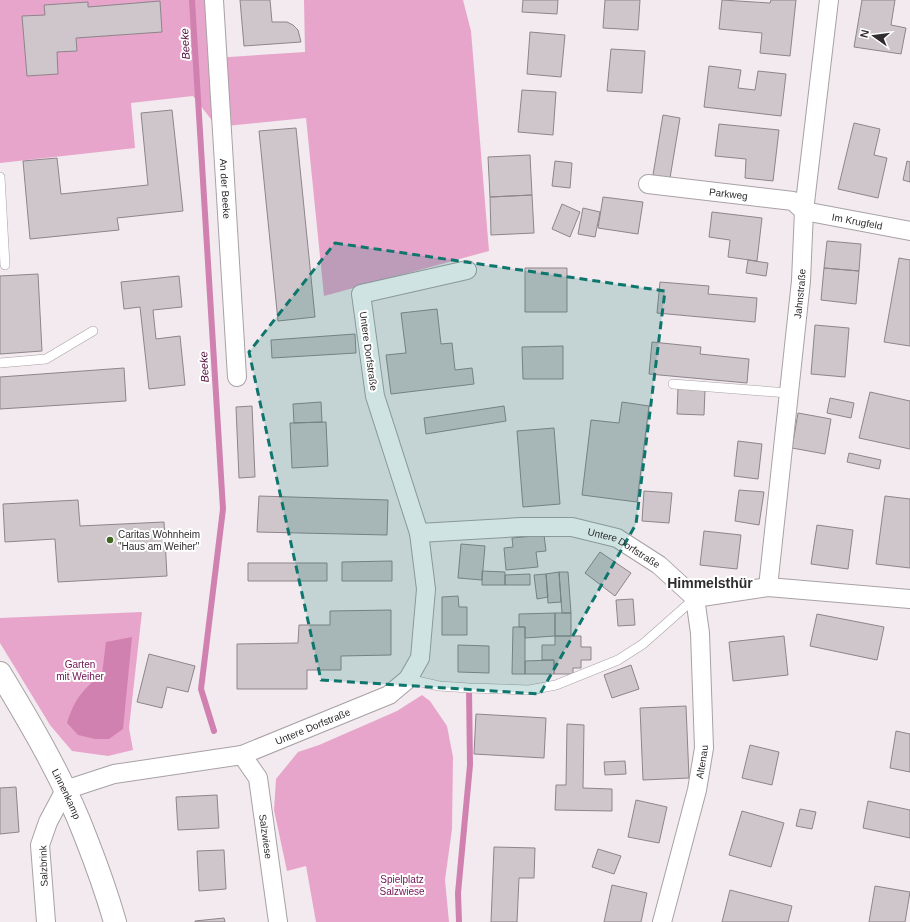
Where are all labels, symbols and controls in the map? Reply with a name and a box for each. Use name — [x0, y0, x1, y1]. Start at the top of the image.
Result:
north arrow — [854, 16, 894, 56]
water label: Beeke — [178, 28, 192, 60]
text: N — [858, 28, 871, 39]
street label: An der Beeke — [218, 158, 232, 220]
street label: Parkweg — [708, 186, 748, 202]
street label: Im Krugfeld — [831, 211, 883, 232]
street label: Jahnstraße — [792, 268, 808, 319]
street label: Untere Dorfstraße — [357, 311, 380, 392]
water label: Beeke — [197, 351, 211, 383]
street label: Untere Dorfstraße — [587, 526, 662, 570]
place label: Caritas Wohnheim "Haus am Weiher" — [118, 529, 200, 552]
marker: Caritas Wohnheim "Haus am Weiher" — [105, 535, 115, 545]
district label: Himmelsthür — [667, 575, 753, 591]
park label: Garten mit Weiher — [56, 659, 104, 682]
street label: Untere Dorfstraße — [274, 706, 352, 747]
street label: Altenau — [694, 745, 710, 780]
street label: Linnenkamp — [50, 767, 83, 821]
street label: Salzwiese — [257, 813, 274, 860]
street label: Salzbrink — [37, 844, 50, 887]
park label: Spielplatz Salzwiese — [379, 874, 425, 897]

